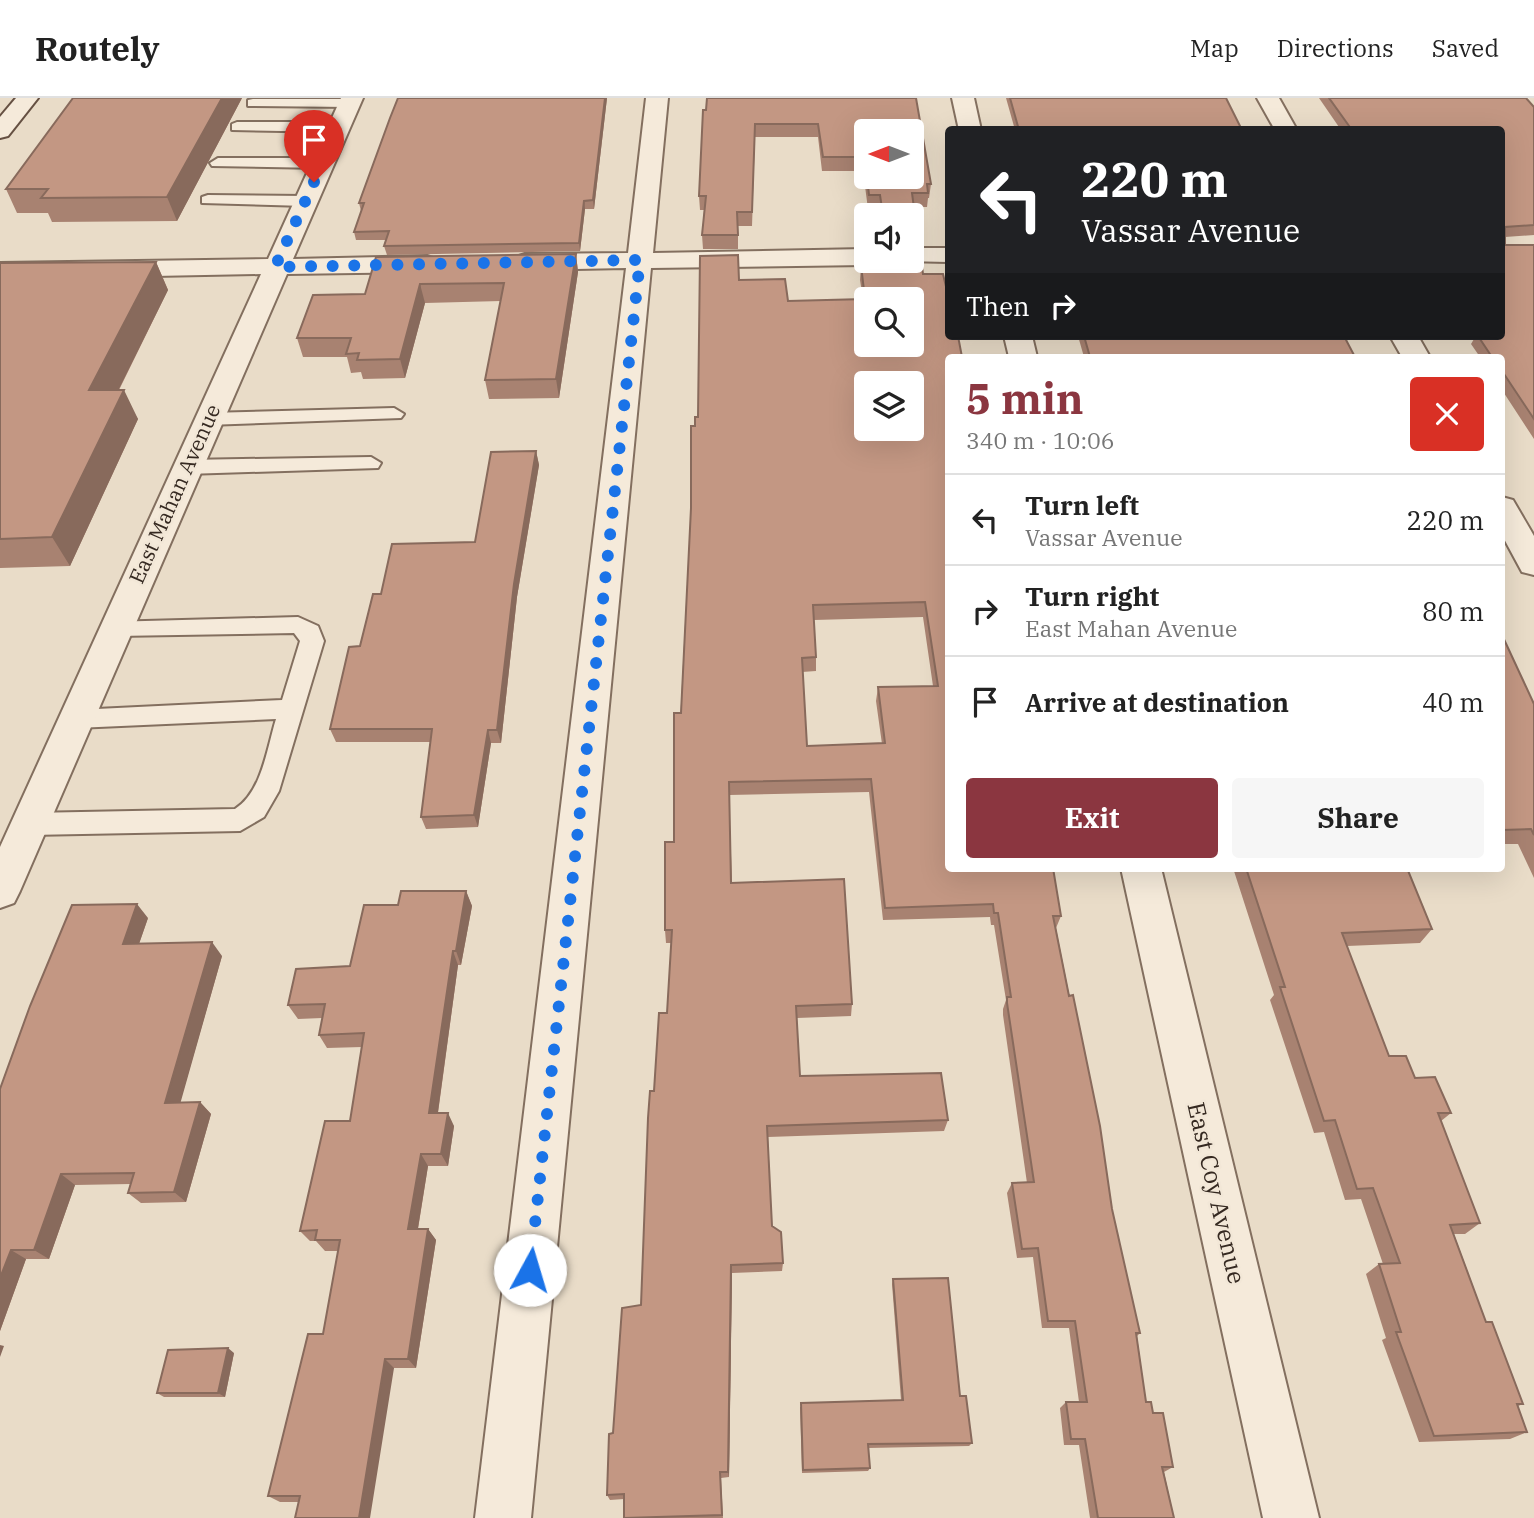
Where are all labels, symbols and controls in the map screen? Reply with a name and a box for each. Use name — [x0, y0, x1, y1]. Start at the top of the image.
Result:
text: Routely — [35, 27, 160, 70]
text: Map — [1190, 32, 1239, 64]
text: Directions — [1277, 32, 1394, 64]
text: Saved — [1432, 32, 1499, 64]
pin — [284, 110, 344, 182]
north arrow — [854, 119, 924, 189]
map controls — [854, 119, 924, 441]
icon: arrive — [295, 121, 333, 159]
text: 220 m — [1081, 147, 1228, 210]
icon: left — [966, 154, 1057, 245]
button: sound — [854, 203, 924, 273]
text: Vassar Avenue — [1081, 209, 1300, 251]
button: search — [854, 287, 924, 357]
icon: right — [1044, 287, 1082, 325]
text: Then — [966, 289, 1030, 323]
button: layers — [854, 371, 924, 441]
text: 5 min — [966, 371, 1084, 426]
button: close — [1410, 377, 1484, 451]
street label: East Mahan Avenue — [122, 399, 226, 588]
text: 340 m · 10:06 — [966, 425, 1115, 455]
text: Turn left — [1025, 488, 1139, 522]
icon: left — [966, 501, 1004, 539]
text: 220 m — [1406, 503, 1484, 537]
text: Vassar Avenue — [1025, 522, 1183, 552]
text: Turn right — [1025, 579, 1159, 613]
icon: right — [966, 592, 1004, 630]
text: 80 m — [1422, 594, 1484, 628]
text: East Mahan Avenue — [1025, 613, 1237, 643]
icon: arrive — [966, 683, 1004, 721]
text: Arrive at destination — [1025, 685, 1289, 719]
text: 40 m — [1422, 685, 1484, 719]
button: Exit — [966, 778, 1218, 858]
button: Share — [1232, 778, 1484, 858]
street label: East Coy Avenue — [1181, 1099, 1253, 1287]
position arrow — [493, 1233, 567, 1307]

